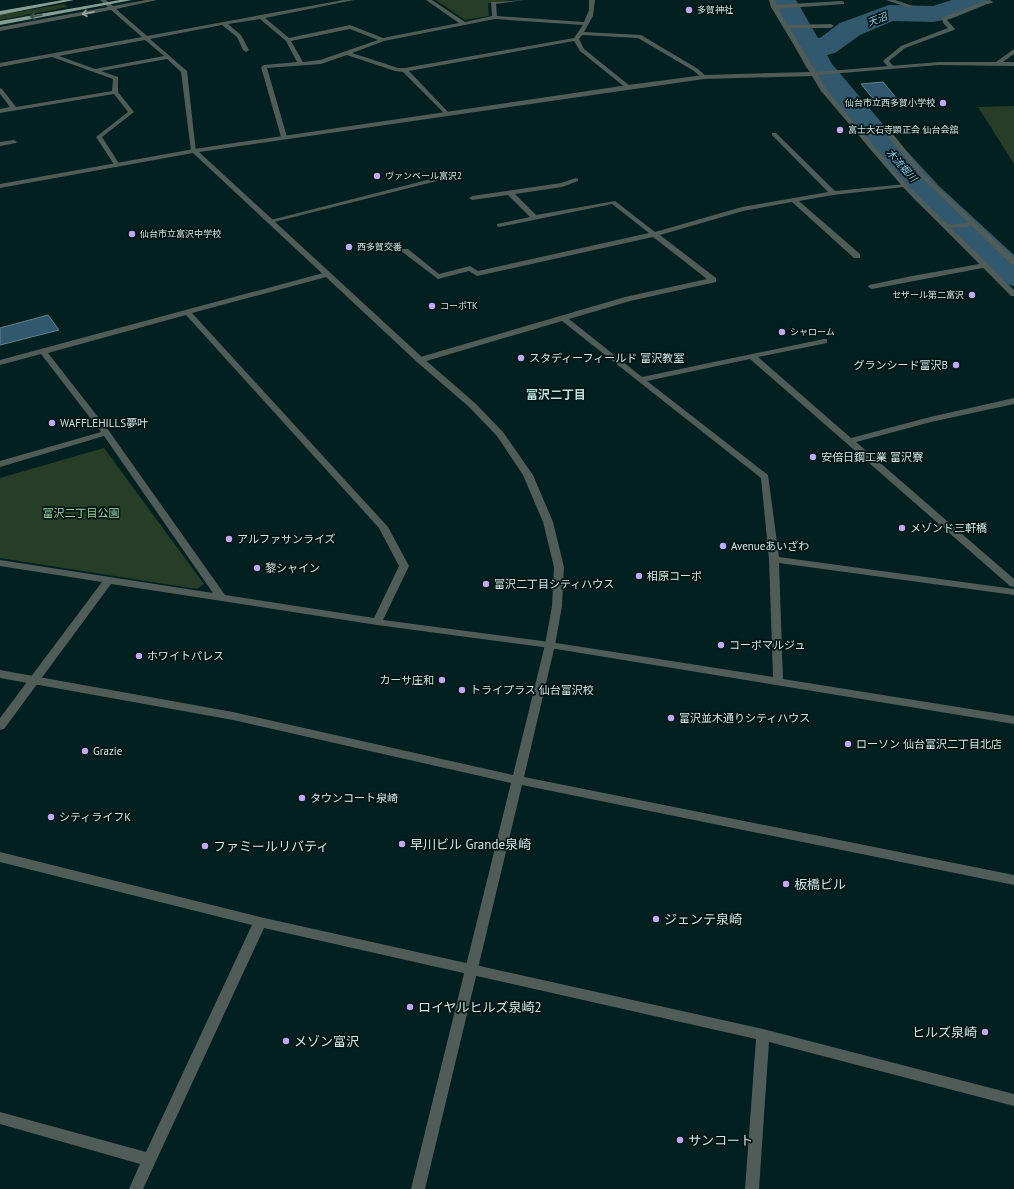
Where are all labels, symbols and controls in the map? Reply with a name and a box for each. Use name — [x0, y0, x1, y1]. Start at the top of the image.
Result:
place label: 多賀神社 — [697, 4, 733, 15]
marker: 多賀神社 — [684, 5, 694, 15]
one-way arrow — [82, 9, 95, 17]
water label: 天沼 — [866, 9, 891, 29]
one-way arrow — [30, 12, 43, 20]
place label: 仙台市立西多賀小学校 — [844, 97, 935, 108]
marker: 仙台市立西多賀小学校 — [938, 98, 948, 108]
place label: 富士大石寺顕正会 仙台会舘 — [848, 124, 958, 135]
marker: 富士大石寺顕正会 仙台会舘 — [835, 125, 845, 135]
water label: 木流堀川 — [883, 146, 921, 185]
place label: ヴァンベール富沢2 — [385, 170, 462, 181]
marker: ヴァンベール富沢2 — [372, 171, 382, 181]
place label: 仙台市立富沢中学校 — [139, 228, 221, 239]
marker: 仙台市立富沢中学校 — [127, 229, 137, 239]
place label: 西多賀交番 — [357, 241, 402, 252]
marker: 西多賀交番 — [344, 242, 354, 252]
place label: セザール第二富沢 — [892, 289, 964, 300]
marker: セザール第二富沢 — [967, 290, 977, 300]
place label: コーポTK — [440, 300, 478, 311]
marker: コーポTK — [427, 301, 437, 311]
place label: シャローム — [790, 326, 835, 337]
marker: シャローム — [777, 327, 787, 337]
place label: スタディーフィールド 富沢教室 — [529, 351, 684, 365]
marker: スタディーフィールド 富沢教室 — [516, 353, 526, 363]
place label: グランシード富沢B — [854, 358, 948, 372]
marker: グランシード富沢B — [951, 360, 961, 370]
district label: 富沢二丁目 — [526, 387, 586, 402]
place label: WAFFLEHILLS夢叶 — [60, 416, 148, 430]
marker: WAFFLEHILLS夢叶 — [47, 418, 57, 428]
place label: 安倍日鋼工業 富沢寮 — [821, 450, 923, 464]
marker: 安倍日鋼工業 富沢寮 — [808, 452, 818, 462]
park label: 富沢二丁目公園 — [43, 506, 120, 520]
place label: メゾンド三軒橋 — [910, 521, 987, 535]
marker: メゾンド三軒橋 — [897, 523, 907, 533]
place label: アルファサンライズ — [237, 532, 336, 546]
marker: アルファサンライズ — [224, 534, 234, 544]
place label: Avenueあいざわ — [731, 539, 809, 553]
marker: Avenueあいざわ — [718, 541, 728, 551]
place label: 黎シャイン — [265, 561, 320, 575]
marker: 黎シャイン — [252, 563, 262, 573]
place label: 相原コーポ — [647, 569, 702, 583]
marker: 相原コーポ — [634, 571, 644, 581]
place label: 富沢二丁目シティハウス — [494, 577, 614, 591]
marker: 富沢二丁目シティハウス — [481, 579, 491, 589]
place label: コーポマルジュ — [729, 638, 805, 652]
marker: コーポマルジュ — [716, 640, 726, 650]
place label: ホワイトパレス — [147, 649, 224, 663]
marker: ホワイトパレス — [134, 651, 144, 661]
place label: カーサ庄和 — [379, 673, 434, 687]
marker: カーサ庄和 — [437, 675, 447, 685]
place label: トライプラス 仙台富沢校 — [470, 683, 594, 697]
marker: トライプラス 仙台富沢校 — [457, 685, 467, 695]
place label: 富沢並木通りシティハウス — [679, 711, 810, 725]
marker: 富沢並木通りシティハウス — [666, 713, 676, 723]
place label: ローソン 仙台富沢二丁目北店 — [856, 737, 1002, 751]
marker: ローソン 仙台富沢二丁目北店 — [843, 739, 853, 749]
place label: Grazie — [93, 744, 123, 758]
marker: Grazie — [80, 746, 90, 756]
place label: タウンコート泉崎 — [310, 791, 398, 805]
marker: タウンコート泉崎 — [297, 793, 307, 803]
place label: シティライフK — [59, 810, 131, 824]
marker: シティライフK — [46, 812, 56, 822]
place label: 早川ビル Grande泉崎 — [410, 836, 531, 853]
place label: ファミールリバティ — [213, 838, 329, 855]
marker: 早川ビル Grande泉崎 — [397, 839, 407, 849]
marker: ファミールリバティ — [200, 841, 210, 851]
place label: 板橋ビル — [794, 876, 846, 893]
marker: 板橋ビル — [781, 879, 791, 889]
place label: ジェンテ泉崎 — [664, 911, 742, 928]
marker: ジェンテ泉崎 — [651, 914, 661, 924]
place label: ロイヤルヒルズ泉崎2 — [418, 999, 542, 1016]
marker: ロイヤルヒルズ泉崎2 — [405, 1002, 415, 1012]
place label: ヒルズ泉崎 — [912, 1024, 977, 1041]
marker: ヒルズ泉崎 — [980, 1027, 990, 1037]
place label: メゾン富沢 — [294, 1033, 359, 1050]
marker: メゾン富沢 — [281, 1036, 291, 1046]
place label: サンコート — [688, 1132, 753, 1149]
marker: サンコート — [675, 1135, 685, 1145]

